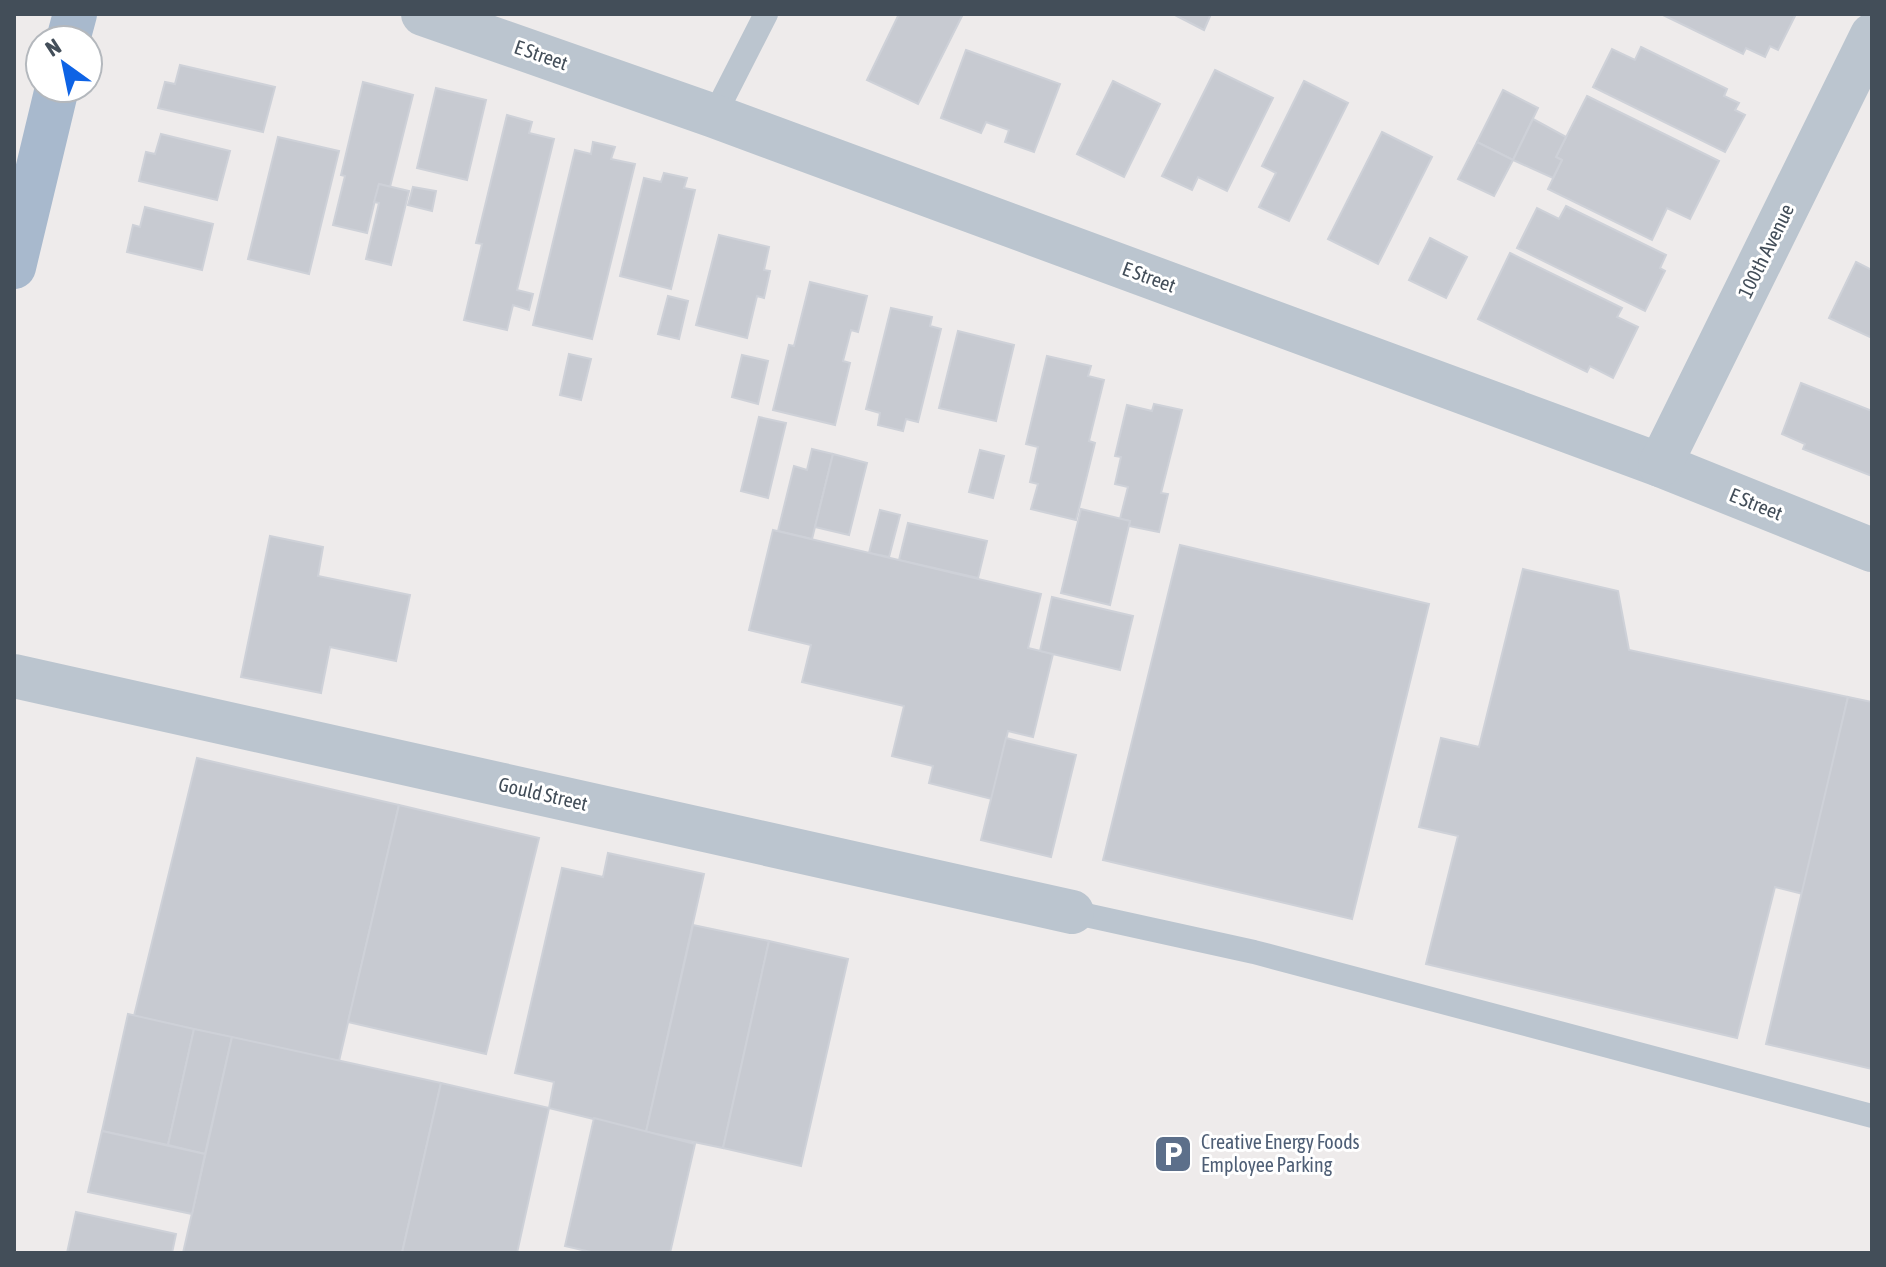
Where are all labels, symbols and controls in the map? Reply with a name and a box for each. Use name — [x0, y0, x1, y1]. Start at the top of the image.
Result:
north arrow — [24, 24, 104, 104]
text: N — [41, 33, 66, 62]
street label: E Street — [511, 35, 571, 74]
street label: 100th Avenue — [1733, 200, 1798, 302]
street label: E Street — [1119, 256, 1179, 297]
street label: E Street — [1726, 483, 1786, 525]
street label: Gould Street — [496, 772, 590, 815]
place label: Creative Energy Foods Employee Parking — [1201, 1130, 1360, 1176]
parking icon: Creative Energy Foods Employee Parking — [1152, 1133, 1194, 1175]

